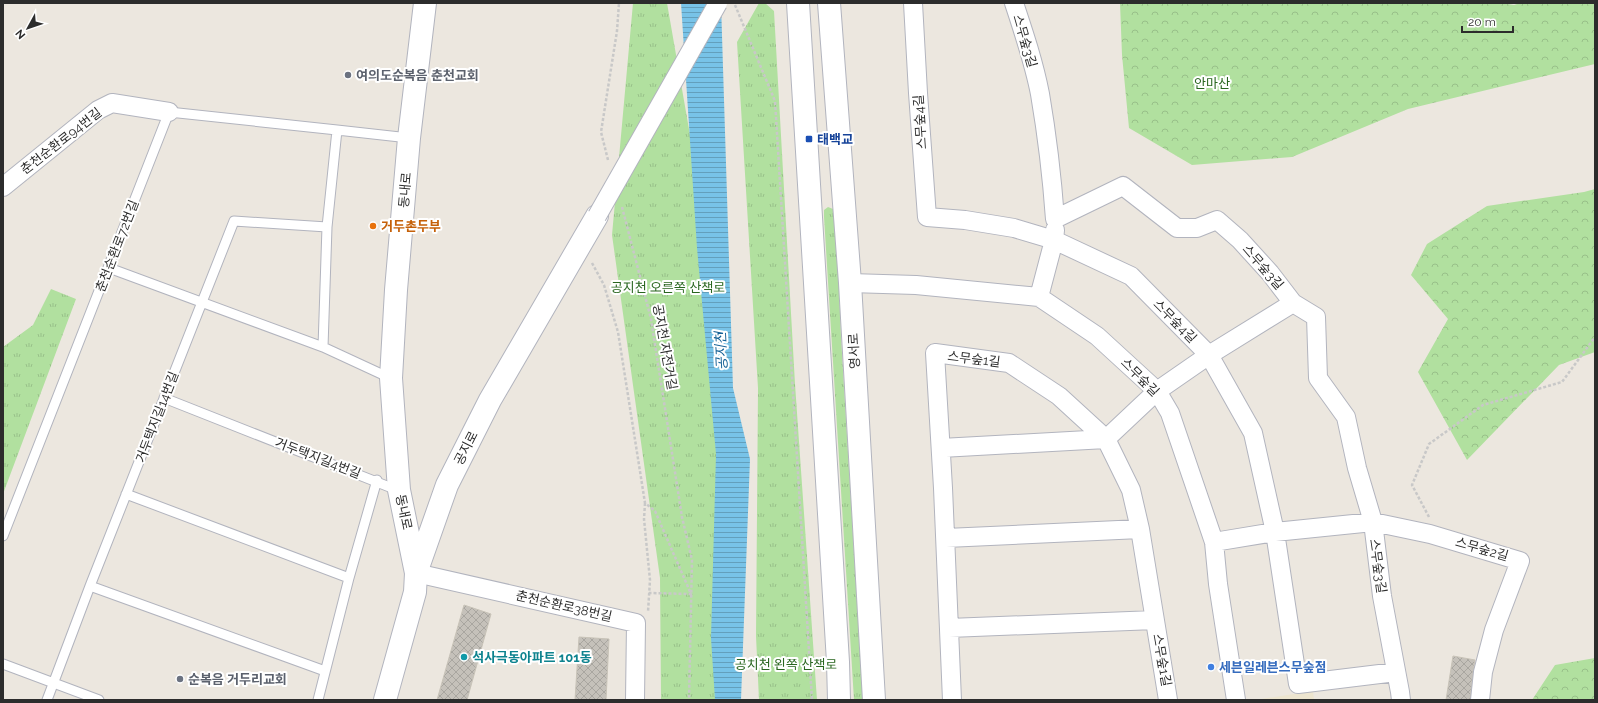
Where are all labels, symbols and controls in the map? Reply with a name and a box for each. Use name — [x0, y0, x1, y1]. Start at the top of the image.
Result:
north arrow — [8, 8, 48, 48]
scale bar — [1462, 8, 1513, 34]
street label: 스무숲3길 — [1010, 13, 1040, 69]
text: 20 m — [1468, 15, 1496, 29]
text: N — [13, 27, 28, 42]
place label: 여의도순복음 춘천교회 — [356, 68, 479, 83]
marker: 여의도순복음 춘천교회 — [343, 70, 353, 80]
park label: 안마산 — [1194, 76, 1230, 91]
street label: 스무숲4길 — [911, 94, 929, 150]
street label: 춘천순환로94번길 — [18, 105, 104, 177]
place label: 태백교 — [817, 132, 853, 147]
marker: 태백교 — [804, 134, 814, 144]
street label: 동내로 — [396, 171, 414, 209]
street label: 춘천순환로72번길 — [93, 198, 141, 294]
place label: 거두촌두부 — [381, 219, 441, 234]
marker: 거두촌두부 — [368, 221, 378, 231]
street label: 스무숲3길 — [1239, 241, 1287, 293]
park label: 공지천 오른쪽 산책로 — [611, 280, 725, 295]
street label: 스무숲4길 — [1150, 296, 1200, 346]
street label: 공지천 자전거길 — [650, 303, 680, 391]
water label: 공지천 — [712, 330, 730, 371]
street label: 영서로 — [846, 333, 862, 369]
street label: 스무숲1길 — [947, 348, 1001, 370]
street label: 스무숲길 — [1118, 355, 1162, 399]
street label: 거두택지길14번길 — [133, 369, 181, 465]
street label: 공지로 — [451, 429, 481, 467]
street label: 거두택지길4번길 — [273, 435, 363, 481]
street label: 동내로 — [393, 493, 415, 531]
street label: 스무숲2길 — [1454, 534, 1510, 564]
street label: 스무숲3길 — [1367, 538, 1389, 594]
street label: 춘천순환로38번길 — [514, 588, 614, 624]
street label: 스무숲1길 — [1150, 632, 1174, 688]
place label: 석사극동아파트 101동 — [472, 650, 592, 665]
marker: 석사극동아파트 101동 — [459, 652, 469, 662]
park label: 공치천 왼쪽 산책로 — [735, 657, 837, 672]
place label: 세븐일레븐스무숲점 — [1219, 660, 1327, 675]
marker: 세븐일레븐스무숲점 — [1206, 662, 1216, 672]
place label: 순복음 거두리교회 — [188, 672, 287, 687]
marker: 순복음 거두리교회 — [175, 674, 185, 684]

